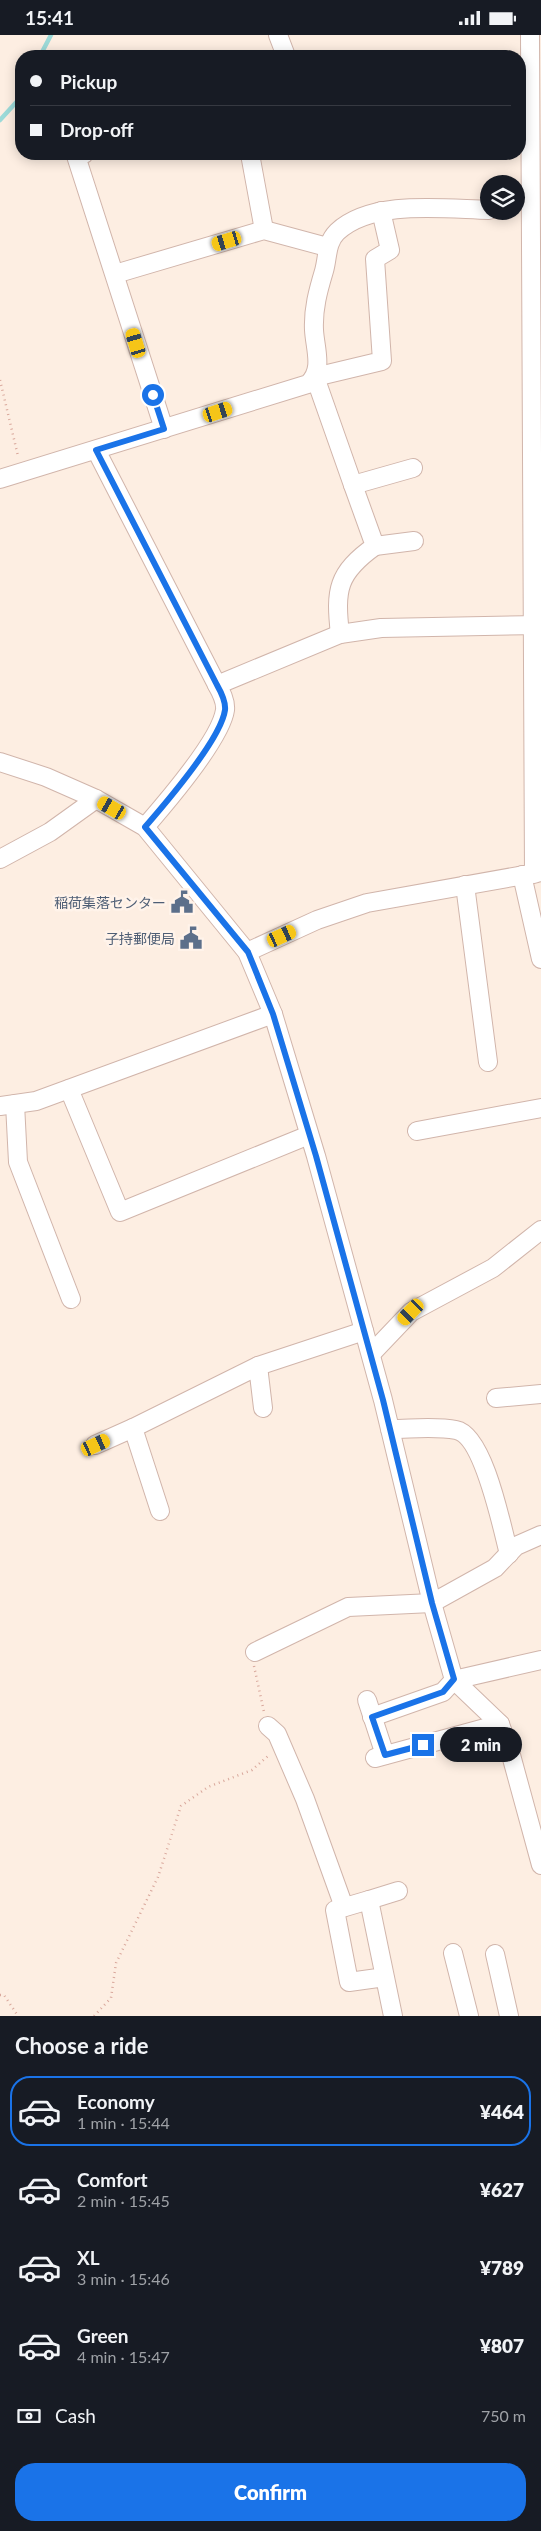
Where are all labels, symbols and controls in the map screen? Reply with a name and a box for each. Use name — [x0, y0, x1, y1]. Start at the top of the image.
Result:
text: 15:41 — [25, 6, 74, 29]
text: Pickup — [60, 70, 117, 93]
text: Drop-off — [60, 118, 134, 141]
map controls — [480, 175, 525, 220]
button: layers — [480, 175, 525, 220]
car — [210, 229, 243, 253]
car — [124, 326, 147, 360]
route start — [142, 384, 164, 406]
car — [201, 400, 234, 424]
car — [95, 794, 128, 822]
public building icon: 稲荷集落センター — [169, 889, 195, 915]
place label: 稲荷集落センター — [54, 894, 166, 911]
car — [265, 923, 298, 949]
public building icon: 子持郵便局 — [178, 925, 204, 951]
place label: 子持郵便局 — [105, 930, 175, 947]
car — [395, 1296, 426, 1328]
car — [79, 1432, 112, 1458]
callout: 2 min — [440, 1727, 523, 1763]
route end — [412, 1734, 434, 1756]
text: 2 min — [461, 1735, 501, 1754]
text: Choose a ride — [15, 2032, 149, 2059]
icon: car — [17, 2089, 62, 2134]
text: Economy — [77, 2090, 155, 2113]
text: ¥464 — [480, 2100, 524, 2123]
text: 1 min · 15:44 — [77, 2113, 170, 2132]
icon: car — [17, 2167, 62, 2212]
text: Comfort — [77, 2168, 148, 2191]
text: ¥627 — [480, 2178, 524, 2201]
text: 2 min · 15:45 — [77, 2191, 170, 2210]
icon: car — [17, 2245, 62, 2290]
text: XL — [77, 2246, 100, 2269]
text: ¥789 — [480, 2256, 524, 2279]
text: 3 min · 15:46 — [77, 2269, 170, 2288]
icon: car — [17, 2323, 62, 2368]
text: Green — [77, 2324, 128, 2347]
text: ¥807 — [480, 2334, 524, 2357]
text: 4 min · 15:47 — [77, 2347, 170, 2366]
icon: cash — [15, 2402, 43, 2430]
text: Cash — [55, 2404, 96, 2427]
text: 750 m — [481, 2406, 526, 2425]
button: Confirm — [15, 2463, 526, 2521]

